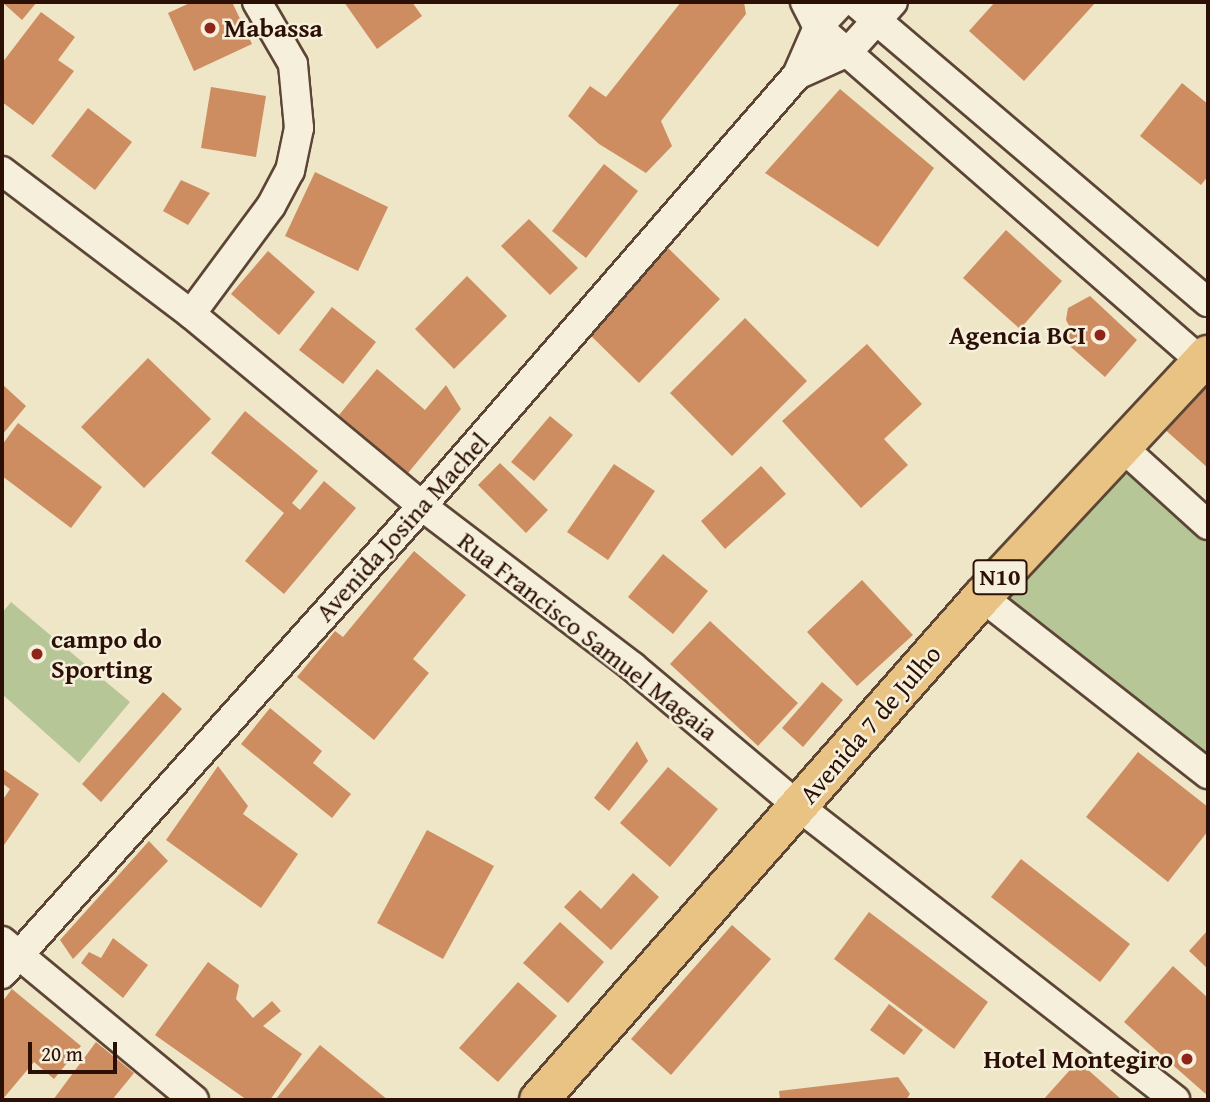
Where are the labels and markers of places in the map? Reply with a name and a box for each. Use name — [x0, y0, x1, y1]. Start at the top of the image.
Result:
place label: Mabassa — [224, 12, 323, 44]
marker: Mabassa — [202, 20, 218, 36]
place label: Agencia BCI — [949, 319, 1086, 351]
marker: Agencia BCI — [1092, 327, 1108, 343]
place label: campo do Sporting — [51, 623, 162, 684]
marker: campo do Sporting — [29, 646, 45, 662]
place label: Hotel Montegiro — [983, 1043, 1173, 1075]
marker: Hotel Montegiro — [1179, 1051, 1195, 1067]

